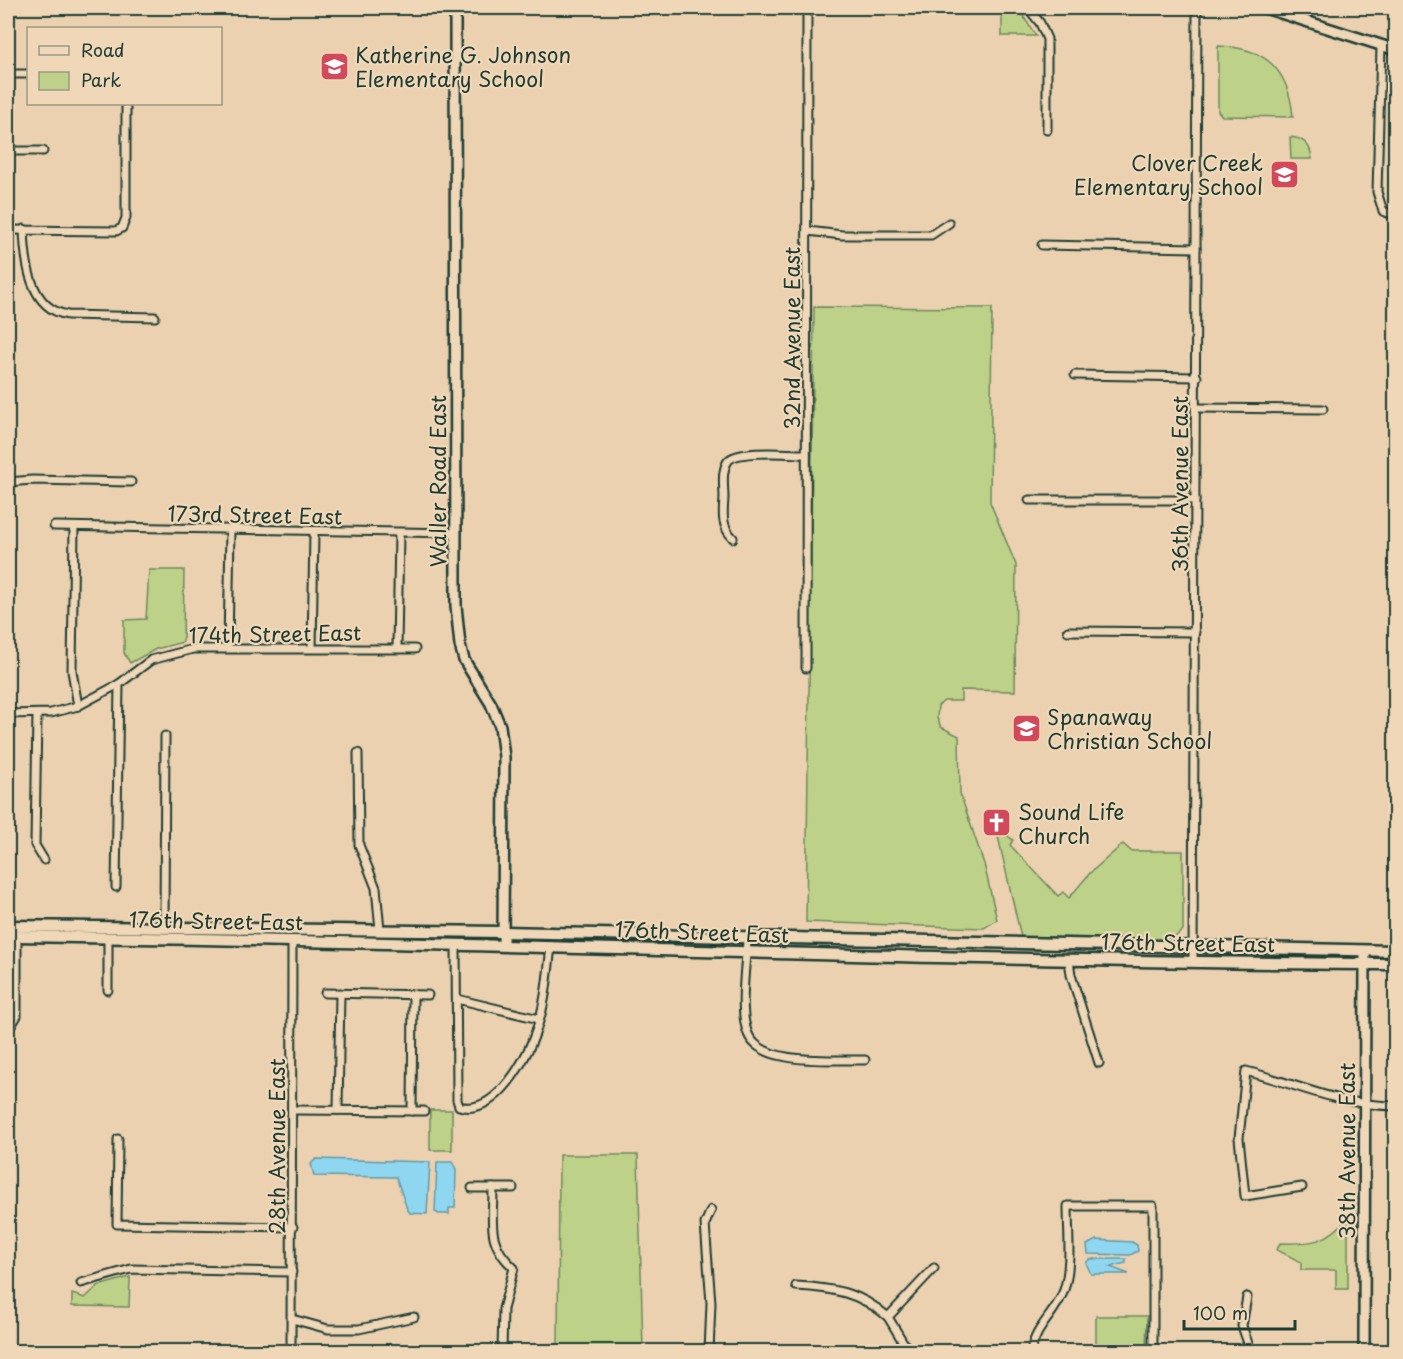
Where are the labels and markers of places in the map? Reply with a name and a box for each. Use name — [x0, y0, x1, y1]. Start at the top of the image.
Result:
place label: Katherine G. Johnson Elementary School — [355, 38, 571, 94]
school or university icon: Katherine G. Johnson Elementary School — [318, 50, 350, 82]
place label: Clover Creek Elementary School — [1074, 146, 1263, 202]
school or university icon: Clover Creek Elementary School — [1268, 158, 1300, 190]
place label: Spanaway Christian School — [1047, 700, 1212, 756]
school or university icon: Spanaway Christian School — [1010, 712, 1042, 744]
place label: Sound Life Church — [1018, 795, 1125, 851]
church icon: Sound Life Church — [981, 807, 1013, 839]

